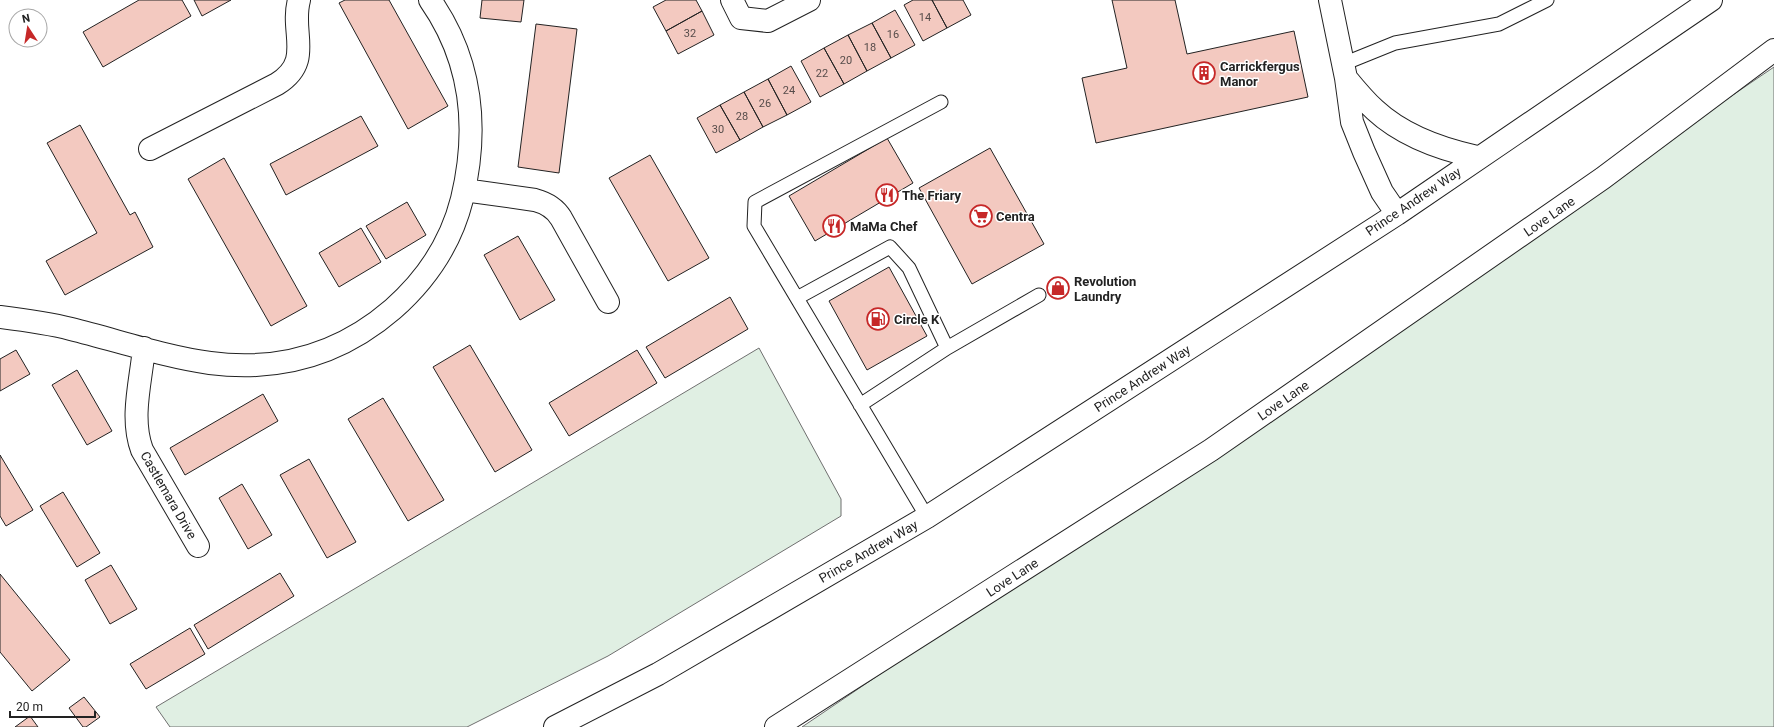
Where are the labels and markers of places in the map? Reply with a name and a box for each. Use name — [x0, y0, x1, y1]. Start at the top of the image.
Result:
place label: Carrickfergus Manor — [1220, 59, 1300, 89]
building icon: Carrickfergus Manor — [1191, 60, 1217, 86]
restaurant icon: The Friary — [874, 182, 900, 208]
place label: The Friary — [902, 188, 962, 203]
supermarket icon: Centra — [968, 203, 994, 229]
place label: Centra — [996, 209, 1035, 224]
restaurant icon: MaMa Chef — [821, 213, 847, 239]
place label: MaMa Chef — [850, 219, 918, 234]
place label: Revolution Laundry — [1074, 274, 1136, 304]
shop icon: Revolution Laundry — [1045, 275, 1071, 301]
fuel station icon: Circle K — [865, 306, 891, 332]
place label: Circle K — [894, 312, 940, 327]

